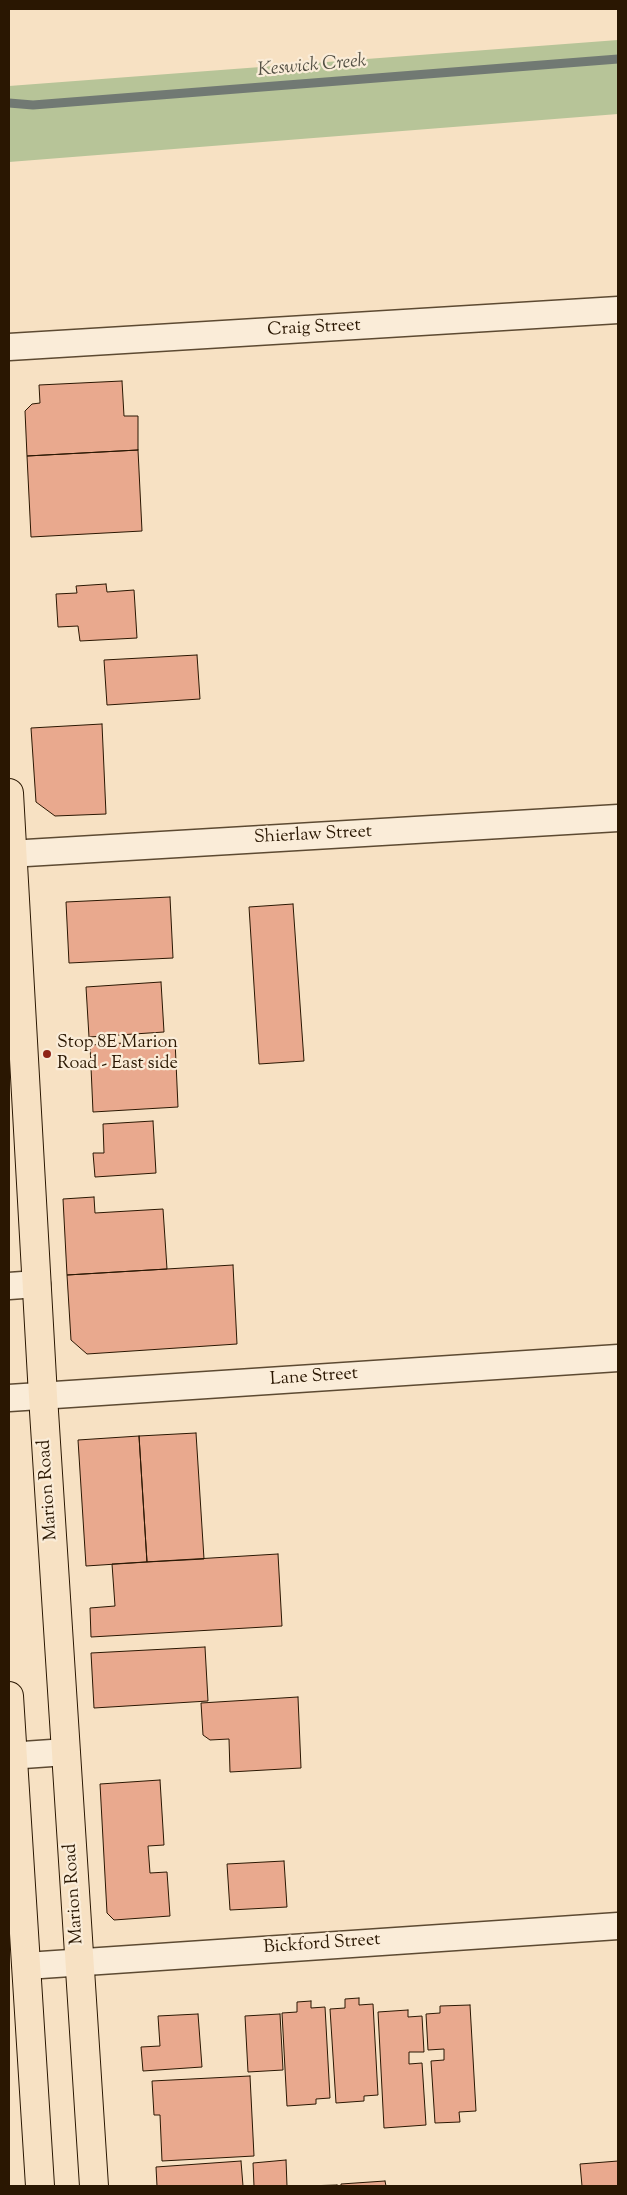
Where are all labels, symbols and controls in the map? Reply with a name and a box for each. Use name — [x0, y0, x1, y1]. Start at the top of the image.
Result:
water label: Keswick Creek — [257, 51, 367, 83]
street label: Craig Street — [267, 316, 361, 342]
street label: Shierlaw Street — [253, 822, 373, 850]
place label: Stop 8E Marion Road - East side — [57, 1033, 178, 1076]
marker: Stop 8E Marion Road - East side — [41, 1048, 53, 1060]
street label: Lane Street — [269, 1364, 359, 1392]
street label: Marion Road — [35, 1439, 63, 1541]
street label: Marion Road — [61, 1843, 89, 1945]
street label: Bickford Street — [263, 1930, 381, 1960]

